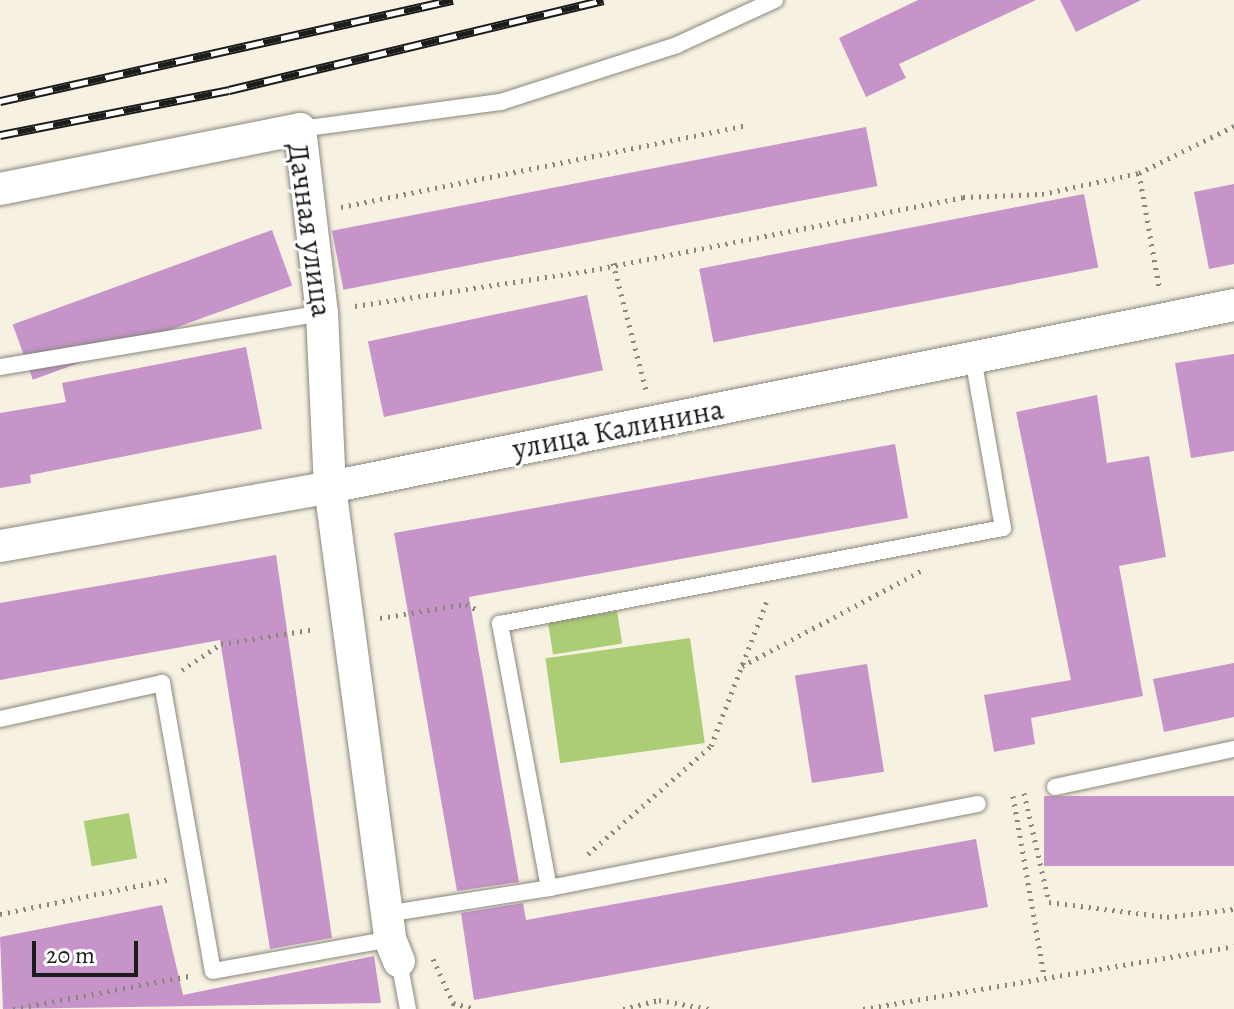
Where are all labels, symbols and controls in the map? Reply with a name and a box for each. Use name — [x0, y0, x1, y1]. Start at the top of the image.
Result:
street label: Дачная улица — [280, 141, 340, 319]
street label: улица Калинина — [510, 391, 726, 467]
scale bar — [36, 925, 142, 975]
text: 20 m — [46, 939, 95, 971]

